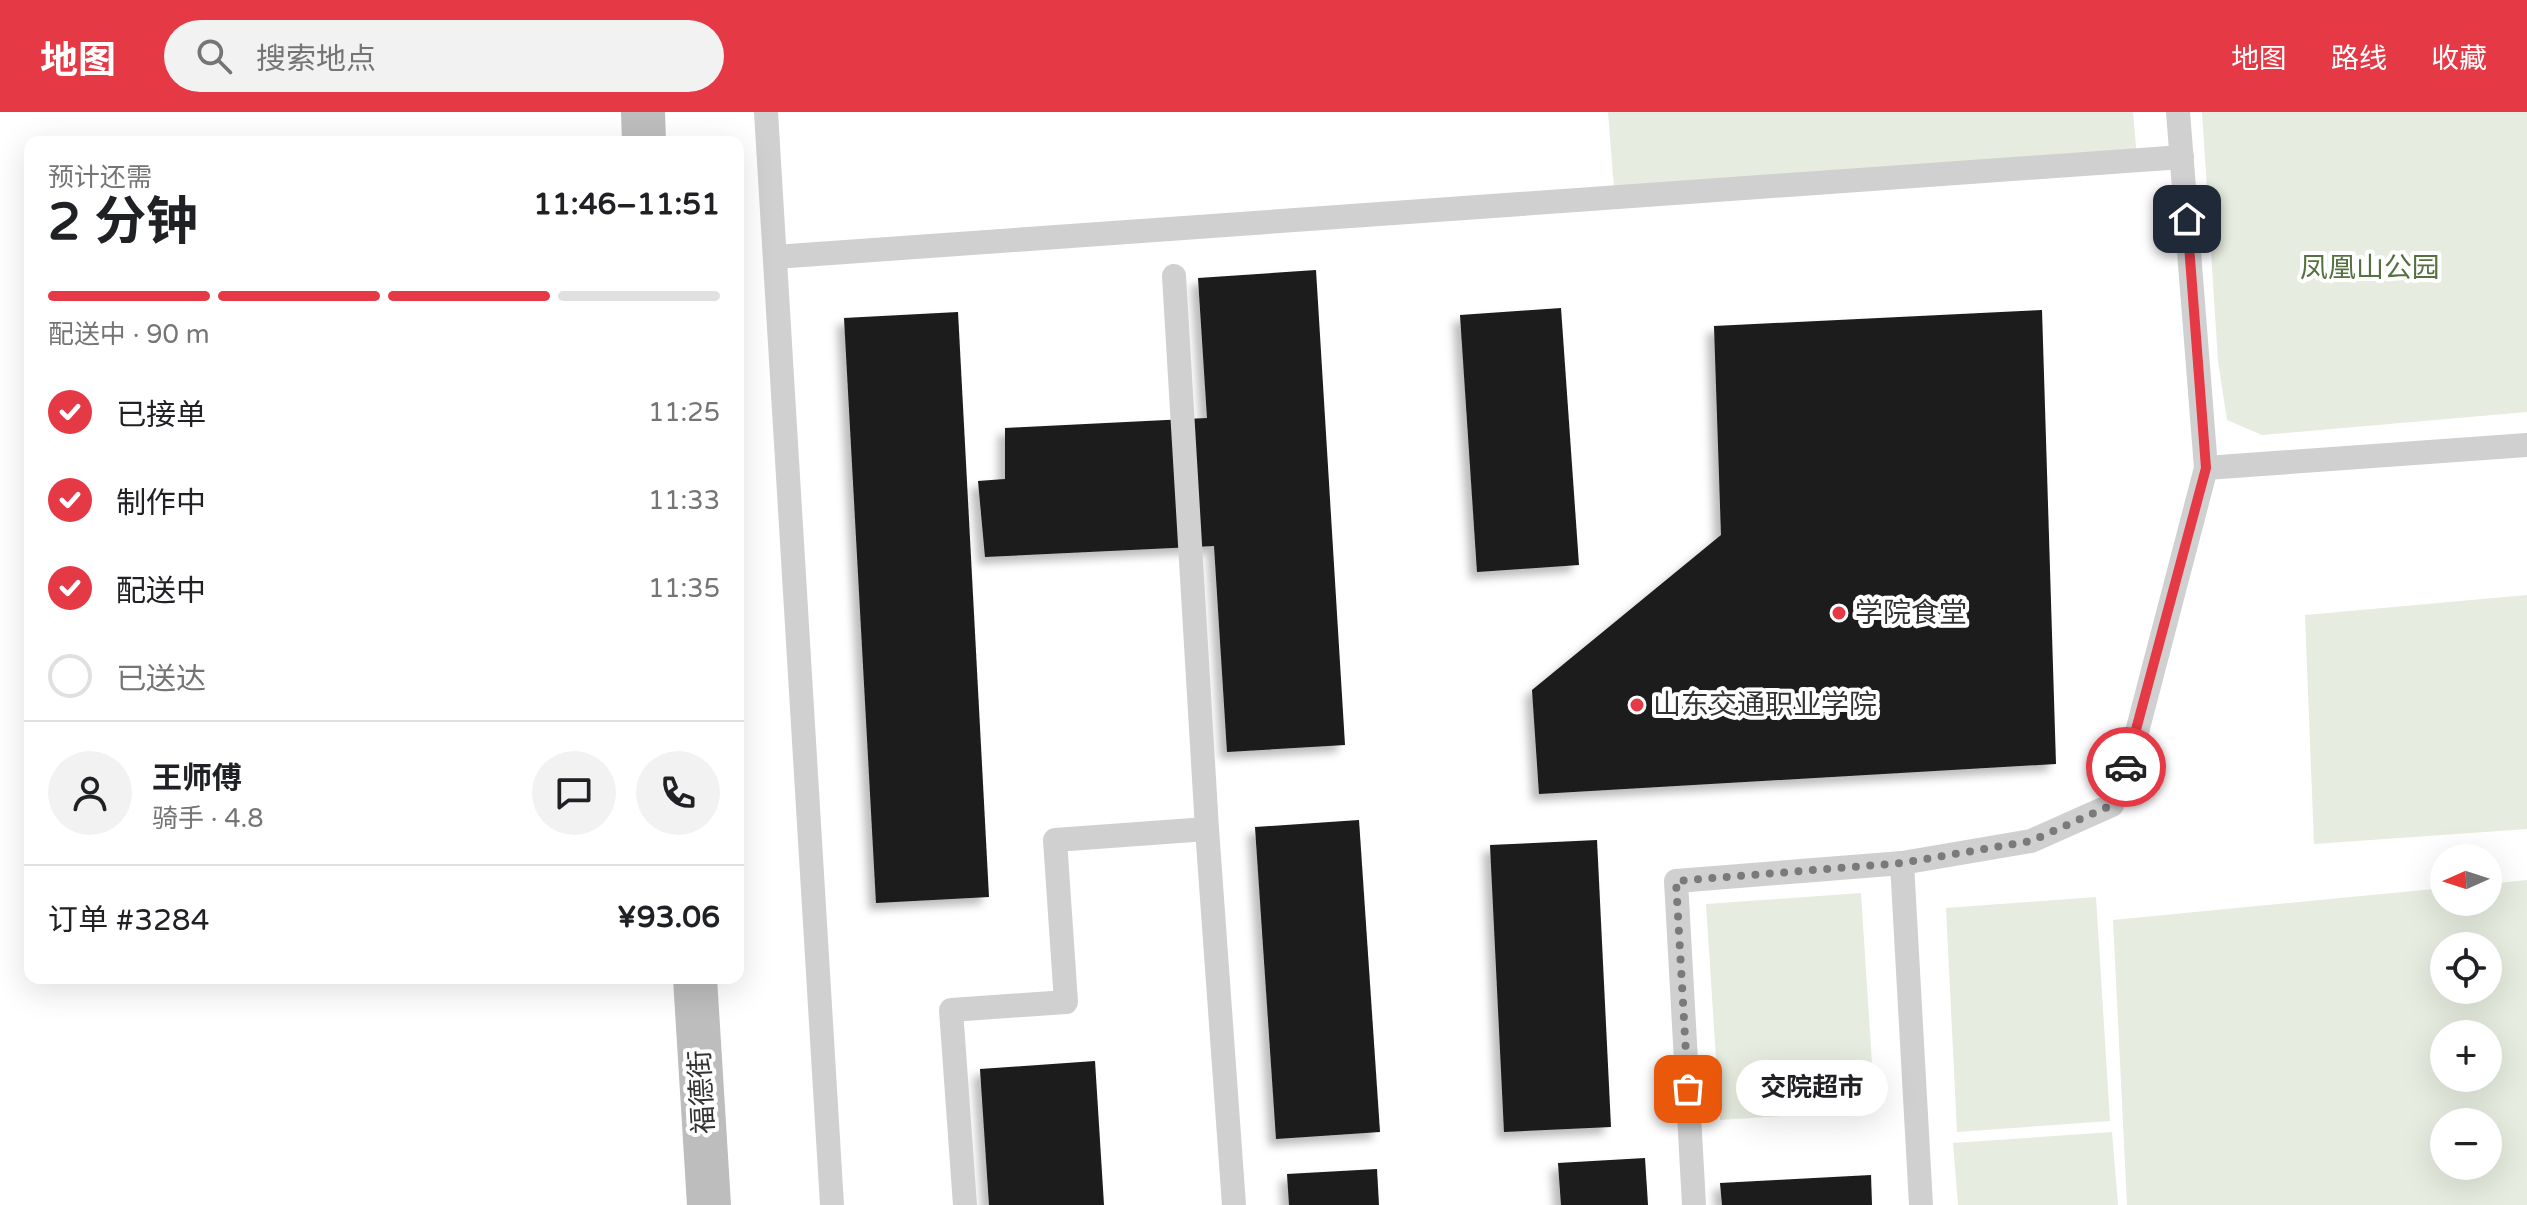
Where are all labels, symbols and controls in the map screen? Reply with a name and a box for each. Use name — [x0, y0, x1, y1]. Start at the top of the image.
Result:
search box — [164, 20, 724, 92]
icon: search — [192, 34, 236, 78]
text: 地图 — [40, 38, 116, 84]
text: 搜索地点 — [256, 41, 376, 78]
text: 地图 — [2231, 42, 2287, 76]
text: 路线 — [2331, 42, 2387, 76]
text: 收藏 — [2431, 42, 2487, 76]
text: 预计还需 — [48, 162, 152, 193]
pin — [2153, 185, 2221, 253]
text: 11:46–11:51 — [533, 186, 720, 223]
text: 2 分钟 — [48, 191, 198, 254]
icon: home — [2165, 197, 2209, 241]
park label: 凤凰山公园 — [2300, 251, 2440, 285]
text: 配送中 · 90 m — [48, 319, 210, 350]
icon: check — [48, 390, 92, 434]
text: 已接单 — [116, 397, 206, 434]
text: 11:25 — [648, 397, 720, 428]
icon: check — [48, 478, 92, 522]
text: 制作中 — [116, 485, 206, 522]
text: 11:33 — [648, 485, 720, 516]
icon: check — [48, 566, 92, 610]
text: 配送中 — [116, 573, 206, 610]
text: 11:35 — [648, 573, 720, 604]
place label: 学院食堂 — [1855, 596, 1967, 630]
marker: 学院食堂 — [1830, 604, 1848, 622]
text: 已送达 — [116, 661, 206, 698]
place label: 山东交通职业学院 — [1653, 688, 1877, 722]
marker: 山东交通职业学院 — [1628, 696, 1646, 714]
courier — [2086, 727, 2166, 807]
icon: car — [2104, 745, 2148, 789]
button: person — [48, 751, 132, 835]
button: chat — [532, 751, 616, 835]
button: phone — [636, 751, 720, 835]
text: 王师傅 — [152, 760, 242, 797]
text: 骑手 · 4.8 — [152, 803, 264, 834]
north arrow — [2430, 844, 2502, 916]
map controls — [2430, 844, 2502, 1180]
text: ¥93.06 — [617, 899, 720, 936]
text: 订单 #3284 — [48, 902, 210, 939]
button: locate — [2430, 932, 2502, 1004]
button: + — [2430, 1020, 2502, 1092]
street label: 福德街 — [683, 1049, 721, 1135]
pin — [1654, 1055, 1722, 1123]
callout: 交院超市 — [1736, 1061, 1888, 1117]
icon: bag — [1666, 1067, 1710, 1111]
text: 交院超市 — [1760, 1072, 1864, 1103]
button: − — [2430, 1108, 2502, 1180]

